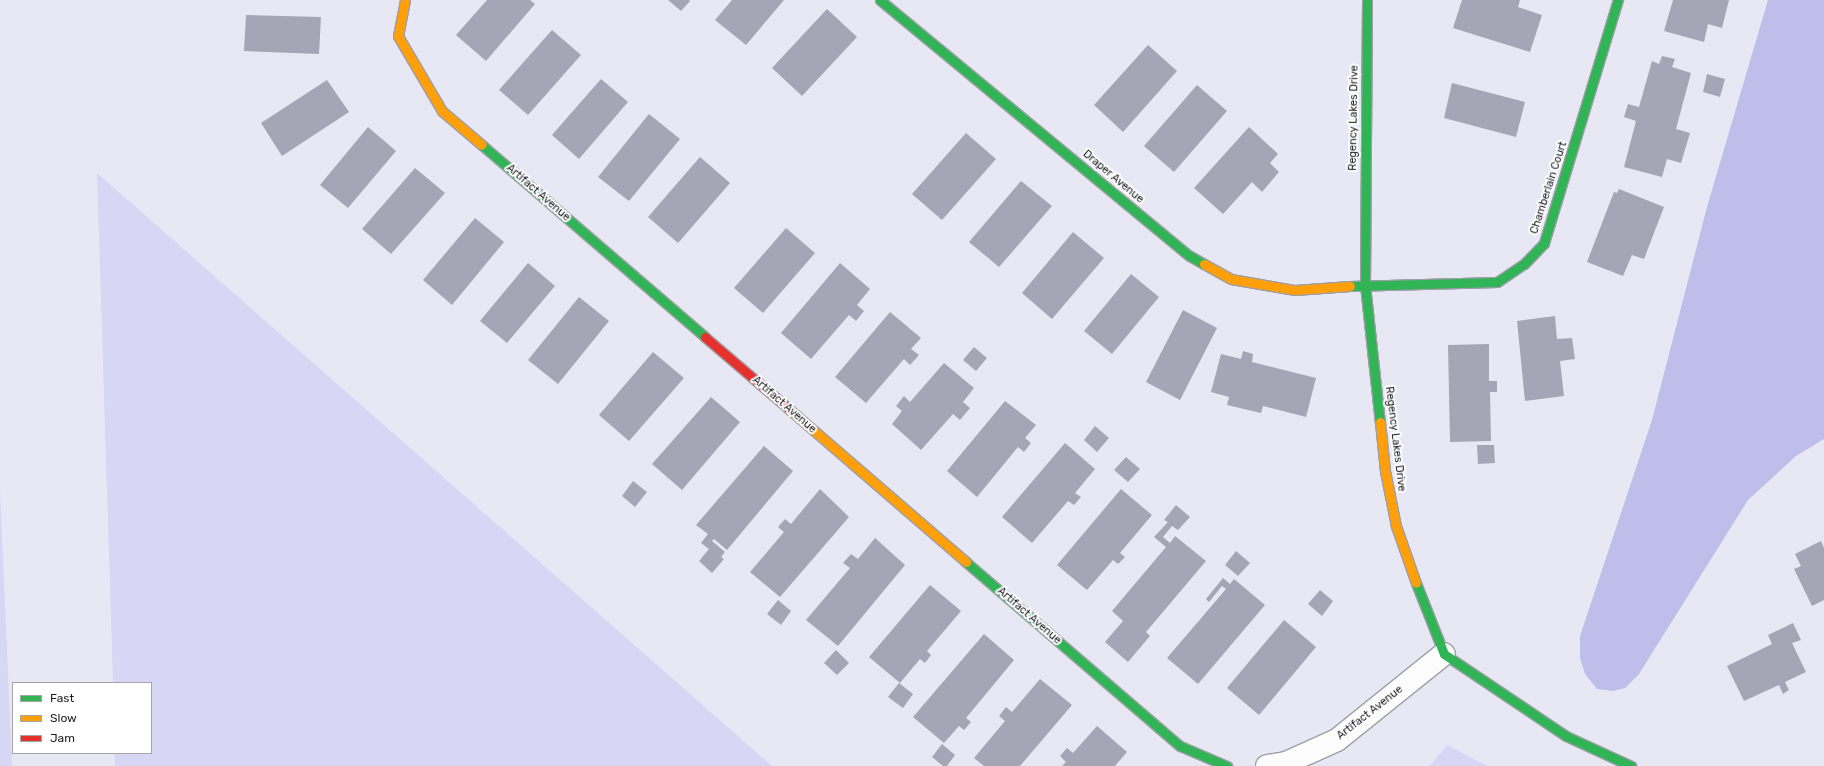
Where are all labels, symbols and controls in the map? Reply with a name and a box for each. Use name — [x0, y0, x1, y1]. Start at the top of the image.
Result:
street label: Regency Lakes Drive — [1346, 65, 1362, 171]
street label: Chamberlain Court — [1528, 140, 1570, 236]
street label: Draper Avenue — [1080, 148, 1146, 206]
street label: Artifact Avenue — [503, 162, 573, 224]
street label: Artifact Avenue — [749, 374, 819, 436]
street label: Regency Lakes Drive — [1382, 386, 1408, 492]
street label: Artifact Avenue — [994, 585, 1064, 647]
legend — [12, 682, 152, 754]
street label: Artifact Avenue — [1334, 683, 1406, 743]
text: Fast — [50, 691, 74, 705]
text: Slow — [50, 711, 77, 725]
text: Jam — [50, 731, 75, 745]

